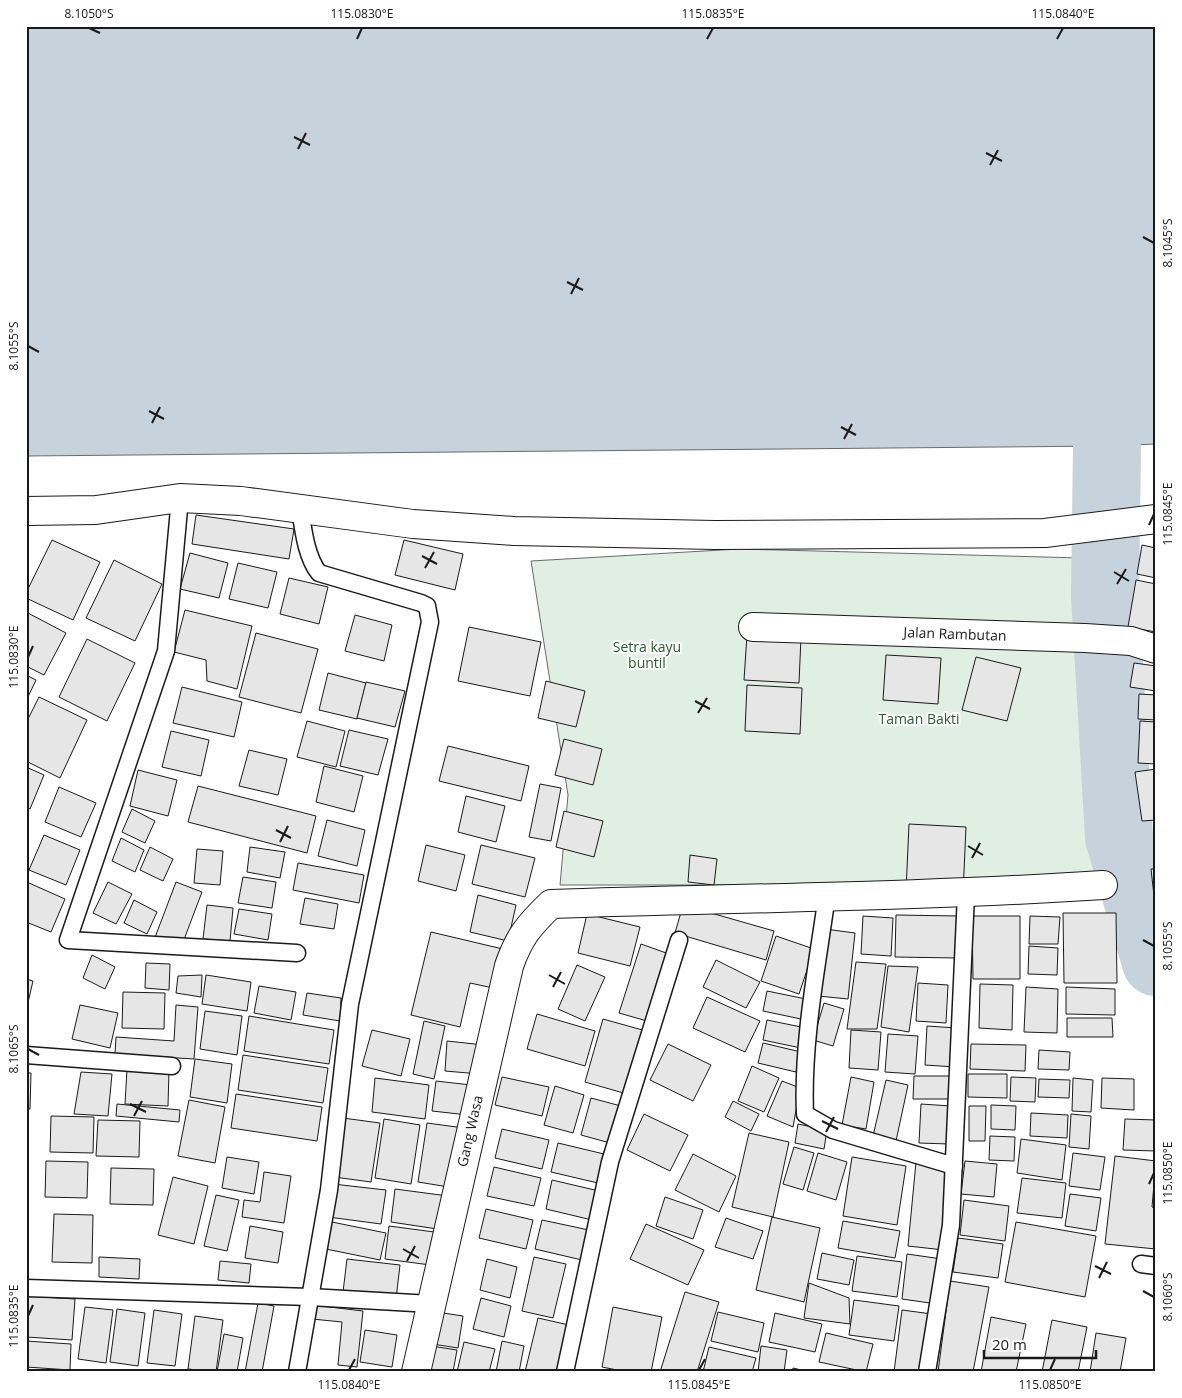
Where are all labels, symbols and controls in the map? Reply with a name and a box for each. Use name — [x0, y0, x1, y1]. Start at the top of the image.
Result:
text: 8.1050°S — [64, 5, 114, 22]
text: 115.0830°E — [331, 5, 394, 22]
text: 115.0835°E — [682, 5, 745, 22]
text: 115.0840°E — [1032, 5, 1095, 22]
text: 8.1045°S — [1159, 218, 1176, 268]
text: 8.1055°S — [5, 321, 22, 371]
text: 115.0845°E — [1159, 483, 1176, 546]
street label: Jalan Rambutan — [901, 622, 1007, 645]
text: 115.0830°E — [5, 626, 22, 689]
park label: Setra kayu buntil — [613, 637, 681, 672]
park label: Taman Bakti — [878, 709, 960, 728]
text: 8.1055°S — [1159, 921, 1176, 971]
text: 8.1065°S — [5, 1024, 22, 1074]
street label: Gang Wasa — [452, 1093, 487, 1169]
text: 115.0850°E — [1159, 1142, 1176, 1205]
text: 8.1060°S — [1159, 1272, 1176, 1322]
text: 115.0835°E — [5, 1285, 22, 1348]
scale bar — [984, 1328, 1097, 1360]
text: 20 m — [992, 1334, 1027, 1354]
text: 115.0840°E — [318, 1376, 381, 1393]
text: 115.0845°E — [668, 1376, 731, 1393]
text: 115.0850°E — [1019, 1376, 1082, 1393]

